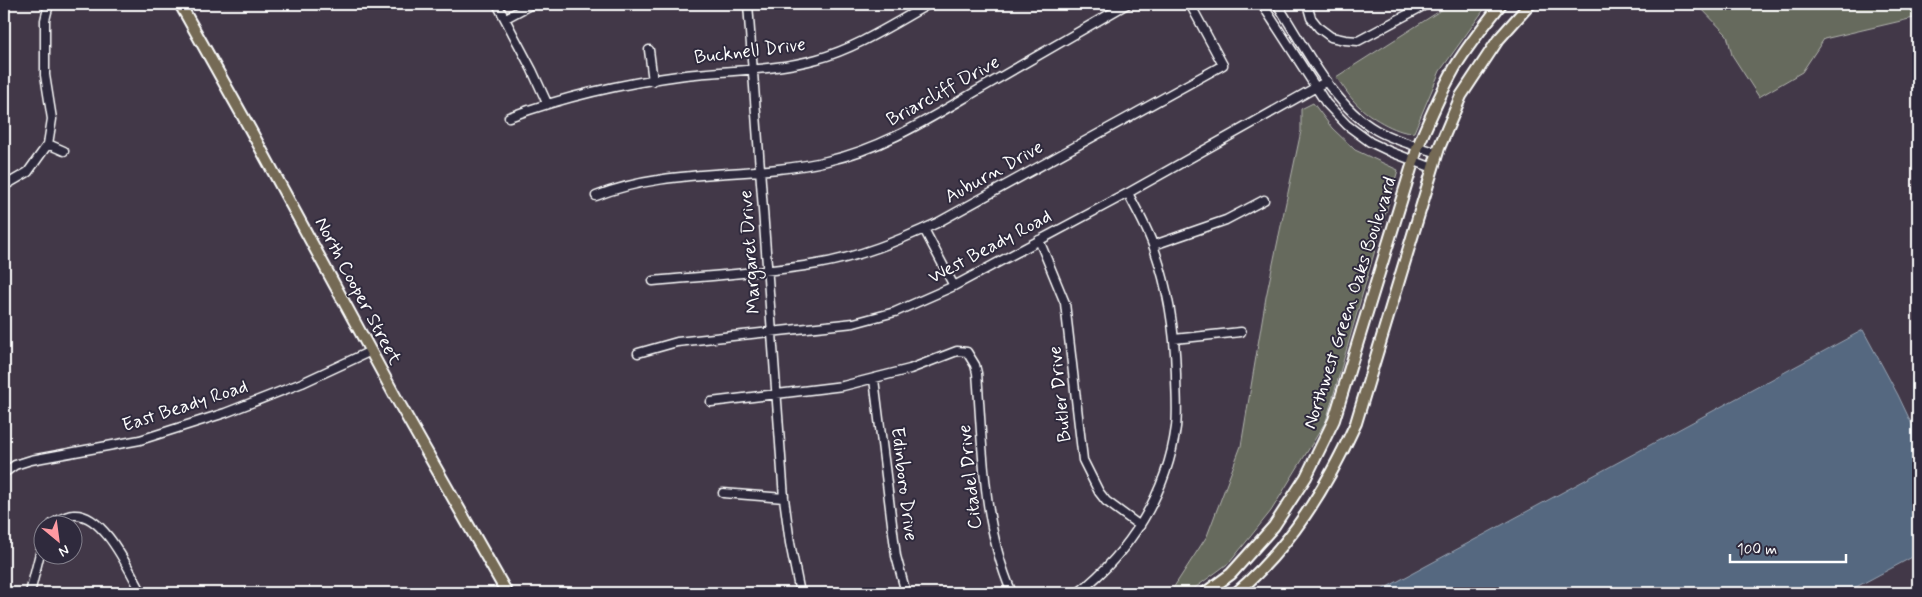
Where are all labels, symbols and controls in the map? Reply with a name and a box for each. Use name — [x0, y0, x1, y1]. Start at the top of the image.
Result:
street label: Bucknell Drive — [693, 32, 807, 70]
street label: Briarcliff Drive — [882, 50, 1004, 132]
street label: Auburn Drive — [940, 135, 1048, 209]
street label: Northwest Green Oaks Boulevard — [1297, 174, 1403, 432]
street label: Margaret Drive — [733, 189, 769, 315]
street label: West Beady Road — [924, 204, 1056, 290]
street label: North Cooper Street — [309, 213, 407, 369]
street label: Butler Drive — [1043, 345, 1077, 443]
street label: East Beady Road — [119, 374, 251, 438]
street label: Citadel Drive — [952, 423, 988, 531]
street label: Edinboro Drive — [885, 426, 923, 542]
north arrow — [32, 514, 82, 564]
scale bar — [1730, 532, 1846, 564]
text: N — [55, 540, 72, 561]
text: 100 m — [1737, 540, 1777, 560]

